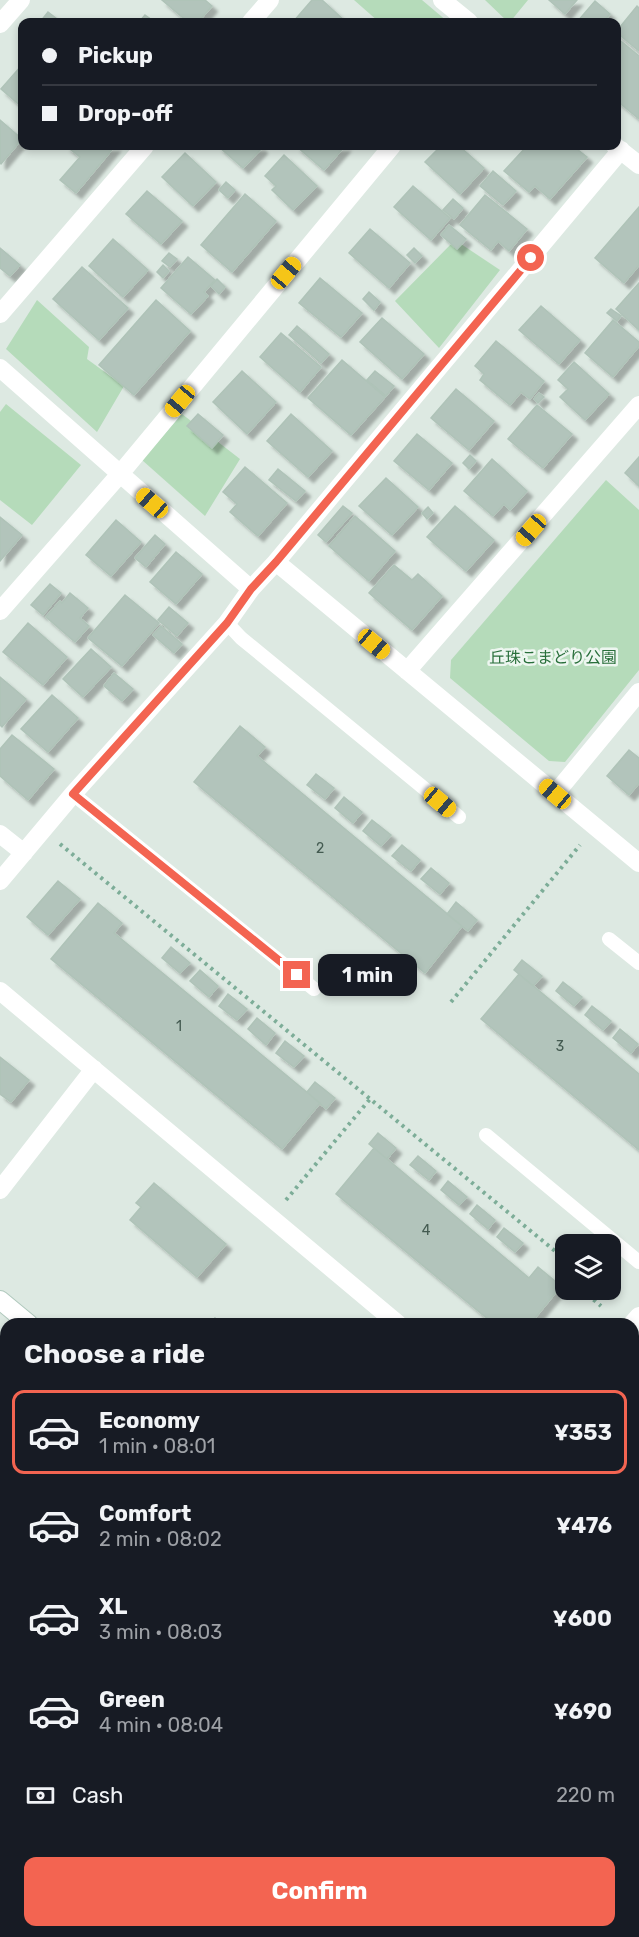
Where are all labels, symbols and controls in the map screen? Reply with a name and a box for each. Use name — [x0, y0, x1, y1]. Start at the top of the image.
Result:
text: Pickup — [78, 42, 153, 69]
text: Drop-off — [78, 100, 173, 127]
route start — [517, 244, 544, 271]
car — [268, 253, 304, 293]
car — [162, 381, 198, 421]
car — [133, 484, 171, 522]
car — [512, 511, 550, 549]
car — [354, 626, 394, 662]
park label: 丘珠こまどり公園 — [489, 648, 617, 667]
car — [535, 776, 575, 812]
car — [420, 784, 460, 820]
house number: 2 — [316, 840, 324, 857]
callout: 1 min — [318, 954, 417, 996]
route end — [283, 961, 310, 988]
text: 1 min — [342, 963, 393, 987]
house number: 1 — [176, 1018, 182, 1035]
house number: 3 — [556, 1038, 564, 1055]
house number: 4 — [422, 1222, 431, 1239]
map controls — [555, 1234, 621, 1300]
button: layers — [555, 1234, 621, 1300]
text: Choose a ride — [24, 1338, 205, 1370]
icon: car — [27, 1405, 81, 1459]
text: Economy — [99, 1407, 200, 1434]
text: ¥353 — [554, 1419, 612, 1446]
text: 1 min · 08:01 — [99, 1434, 215, 1458]
icon: car — [27, 1498, 81, 1552]
text: Comfort — [99, 1500, 191, 1527]
text: ¥476 — [556, 1512, 612, 1539]
text: 2 min · 08:02 — [99, 1527, 222, 1551]
icon: car — [27, 1591, 81, 1645]
text: XL — [99, 1593, 127, 1620]
text: ¥600 — [553, 1605, 612, 1632]
text: 3 min · 08:03 — [99, 1620, 222, 1644]
icon: car — [27, 1684, 81, 1738]
text: Green — [99, 1686, 165, 1713]
text: ¥690 — [553, 1698, 612, 1725]
text: 4 min · 08:04 — [99, 1713, 223, 1737]
icon: cash — [24, 1779, 57, 1812]
text: Cash — [72, 1782, 123, 1809]
text: 220 m — [556, 1783, 615, 1807]
button: Confirm — [24, 1857, 615, 1926]

